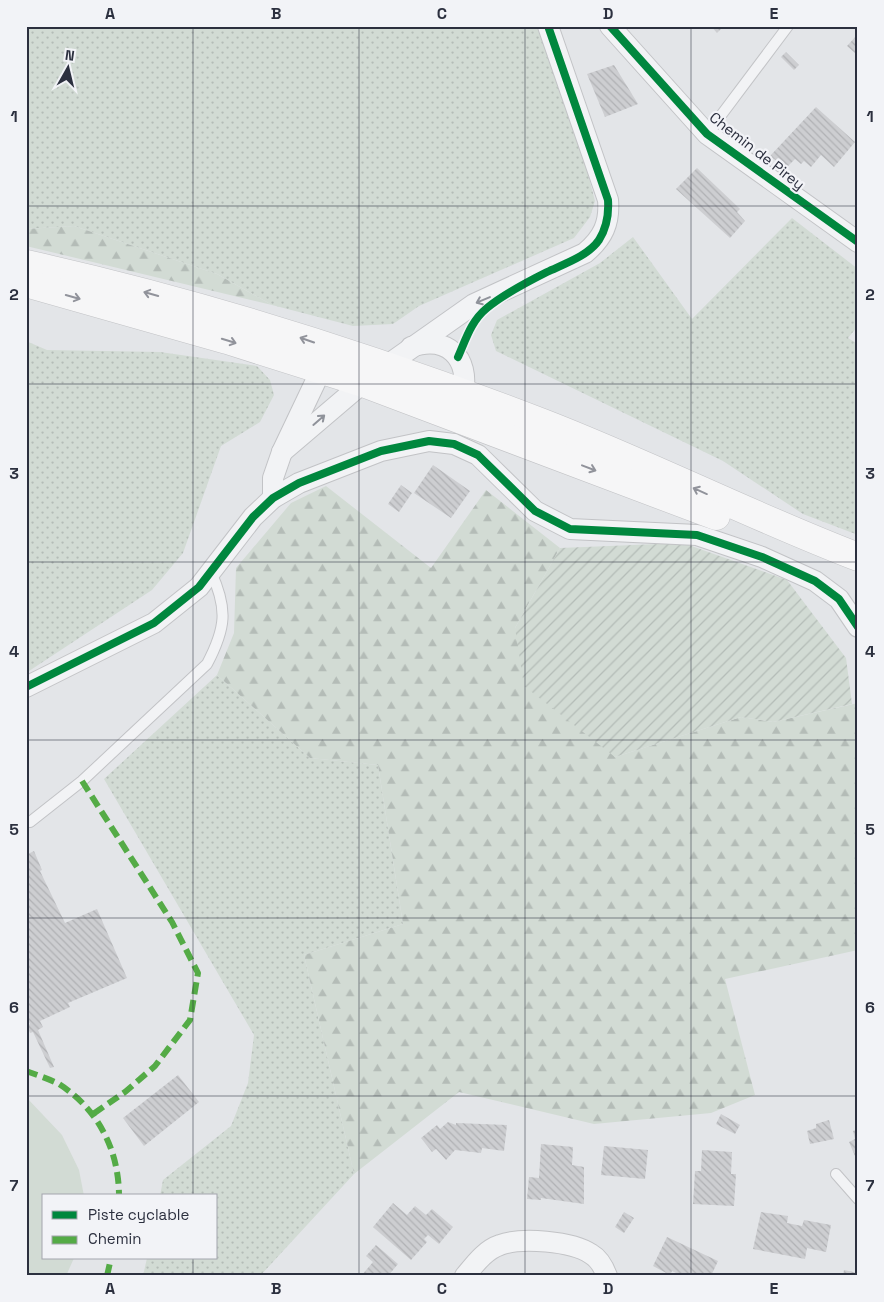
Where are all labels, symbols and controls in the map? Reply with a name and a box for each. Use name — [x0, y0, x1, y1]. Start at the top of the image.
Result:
text: A — [105, 3, 115, 24]
text: B — [271, 3, 281, 24]
text: C — [437, 3, 447, 24]
text: D — [603, 3, 613, 24]
text: E — [770, 3, 779, 24]
north arrow — [42, 42, 92, 92]
text: N — [64, 46, 76, 65]
text: 1 — [10, 106, 18, 127]
text: 1 — [866, 106, 874, 127]
street label: Chemin de Pirey — [706, 107, 809, 194]
text: 2 — [9, 284, 19, 305]
text: 2 — [865, 284, 875, 305]
one-way arrow — [143, 289, 159, 298]
one-way arrow — [65, 292, 81, 302]
one-way arrow — [476, 295, 491, 305]
one-way arrow — [299, 335, 315, 344]
one-way arrow — [221, 337, 237, 347]
one-way arrow — [312, 414, 325, 426]
text: 3 — [9, 463, 19, 484]
text: 3 — [865, 463, 875, 484]
one-way arrow — [581, 465, 596, 474]
one-way arrow — [693, 485, 708, 495]
text: 4 — [9, 641, 19, 662]
text: 4 — [865, 641, 875, 662]
text: 5 — [9, 819, 19, 840]
text: 5 — [865, 819, 875, 840]
text: 6 — [9, 997, 19, 1018]
text: 6 — [865, 997, 875, 1018]
text: 7 — [10, 1175, 19, 1196]
text: 7 — [866, 1175, 875, 1196]
legend — [42, 1194, 218, 1260]
text: Piste cyclable — [88, 1205, 190, 1224]
text: Chemin — [88, 1229, 141, 1248]
text: A — [105, 1278, 115, 1299]
text: B — [271, 1278, 281, 1299]
text: C — [437, 1278, 447, 1299]
text: D — [603, 1278, 613, 1299]
text: E — [770, 1278, 779, 1299]

